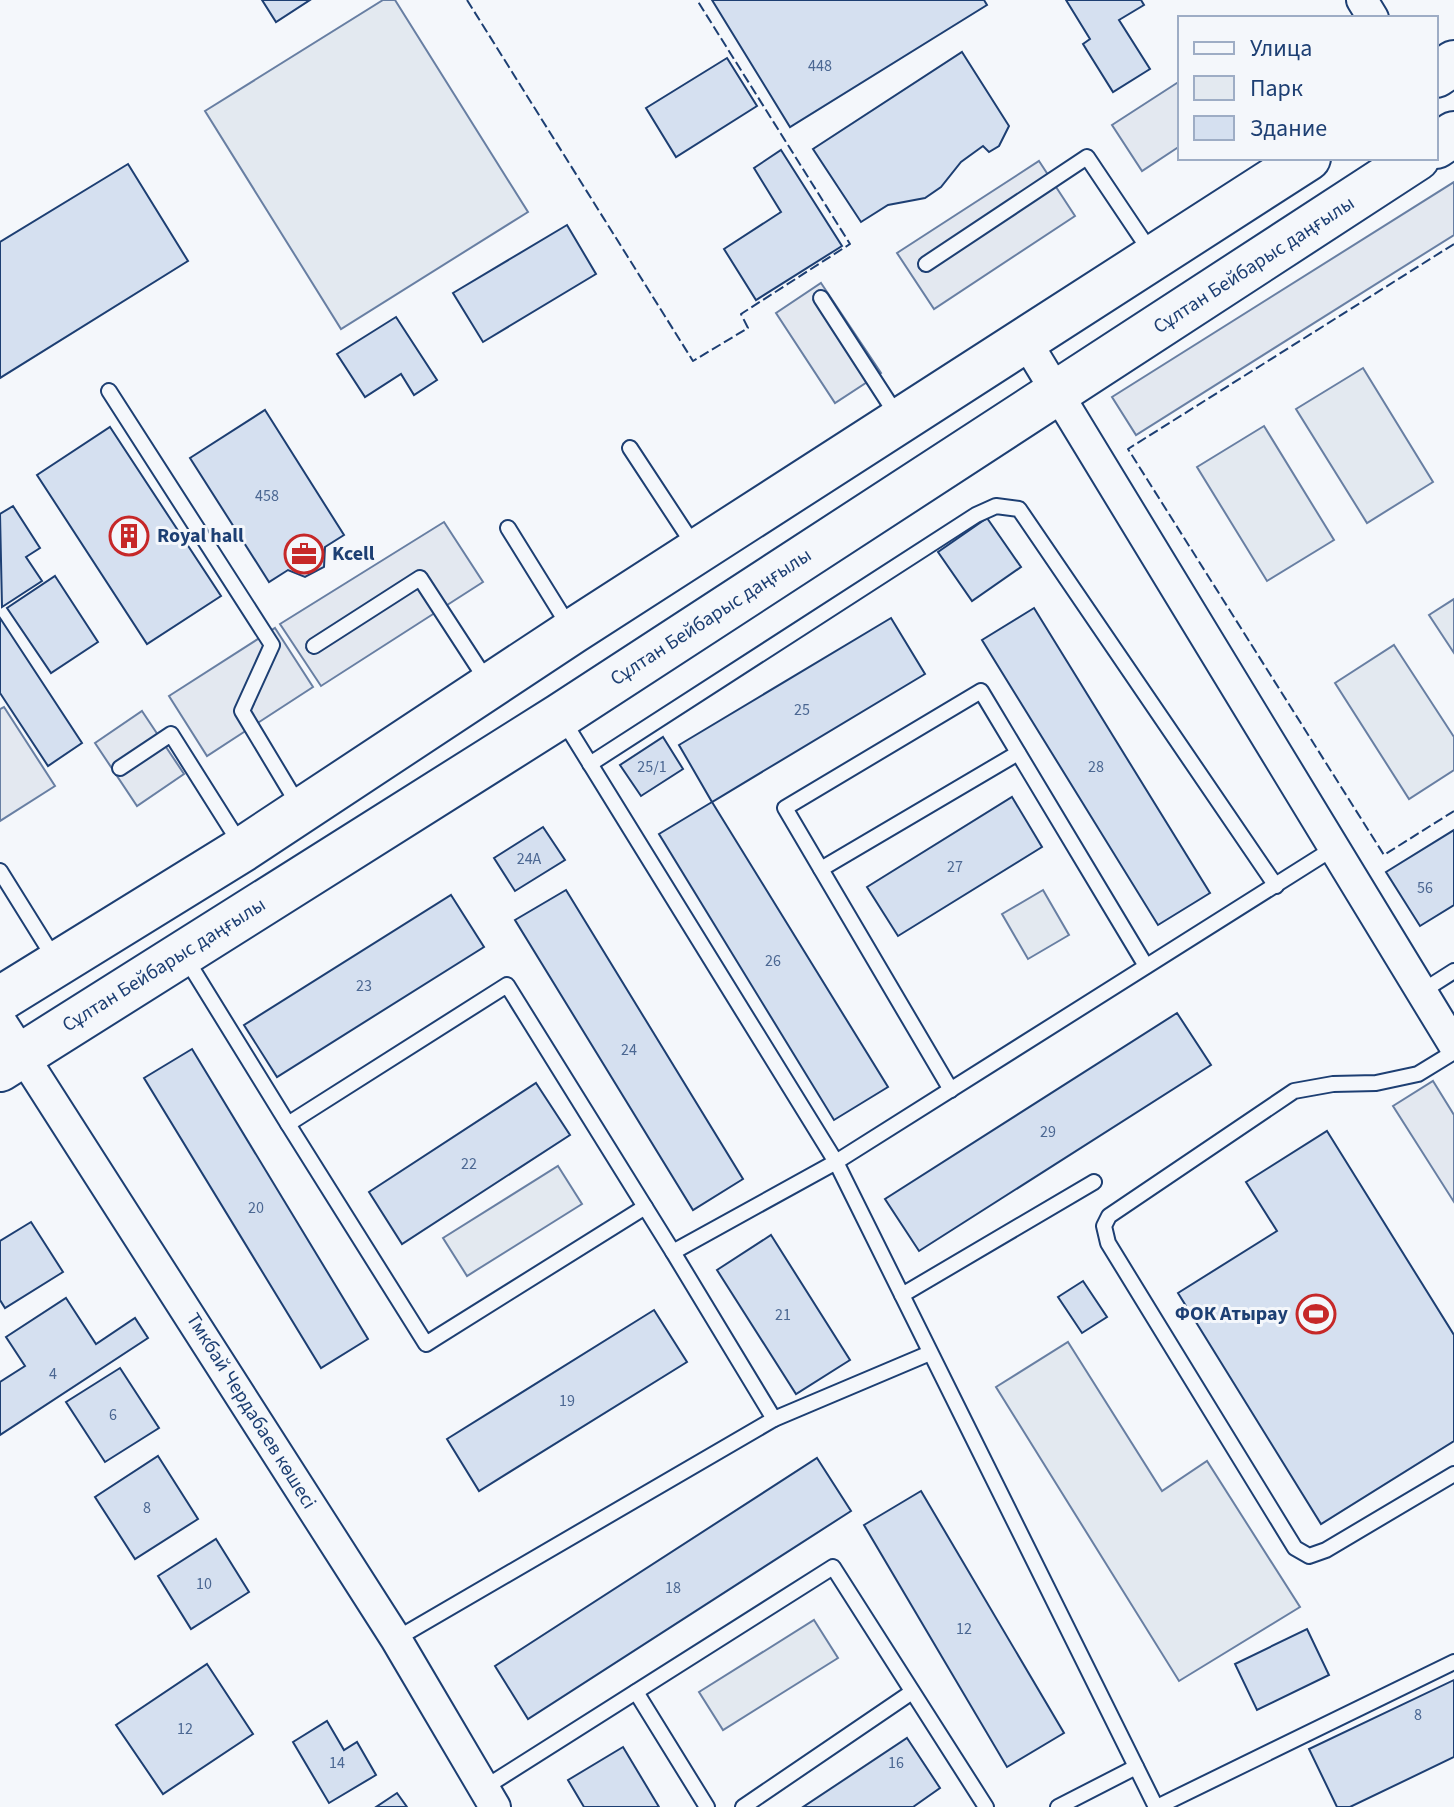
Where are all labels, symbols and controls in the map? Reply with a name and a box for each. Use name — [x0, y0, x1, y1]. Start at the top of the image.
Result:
legend — [1178, 16, 1438, 160]
text: Улица — [1250, 31, 1312, 66]
house number: 448 — [808, 55, 832, 77]
text: Парк — [1250, 71, 1303, 106]
text: Здание — [1250, 111, 1327, 146]
street label: Сұлтан Бейбарыс даңғылы — [1148, 189, 1360, 341]
house number: 458 — [255, 485, 279, 507]
building icon: Royal hall — [108, 515, 150, 557]
place label: Royal hall — [157, 522, 244, 550]
office icon: Kcell — [283, 533, 325, 575]
place label: Kcell — [332, 540, 375, 568]
street label: Сұлтан Бейбарыс даңғылы — [605, 541, 817, 693]
house number: 25 — [794, 699, 810, 721]
house number: 25/1 — [637, 756, 667, 778]
house number: 28 — [1088, 756, 1104, 778]
house number: 24А — [517, 848, 542, 870]
house number: 27 — [947, 856, 963, 878]
house number: 56 — [1417, 877, 1433, 899]
street label: Сұлтан Бейбарыс даңғылы — [57, 891, 271, 1039]
house number: 26 — [765, 950, 781, 972]
house number: 23 — [356, 975, 372, 997]
house number: 24 — [621, 1039, 637, 1061]
house number: 29 — [1040, 1121, 1056, 1143]
house number: 22 — [461, 1153, 477, 1175]
house number: 20 — [248, 1197, 264, 1219]
sports icon: ФОК Атырау — [1295, 1293, 1337, 1335]
place label: ФОК Атырау — [1175, 1300, 1289, 1328]
house number: 21 — [775, 1304, 791, 1326]
street label: Тмкбай Чердабаев көшесі — [179, 1308, 323, 1514]
house number: 4 — [49, 1363, 57, 1385]
house number: 19 — [559, 1390, 575, 1412]
house number: 6 — [109, 1404, 117, 1426]
house number: 8 — [143, 1497, 151, 1519]
house number: 10 — [196, 1573, 212, 1595]
house number: 18 — [665, 1577, 681, 1599]
house number: 12 — [956, 1618, 972, 1640]
house number: 8 — [1414, 1704, 1422, 1726]
house number: 12 — [177, 1718, 193, 1740]
house number: 14 — [329, 1752, 345, 1774]
house number: 16 — [888, 1752, 904, 1774]

